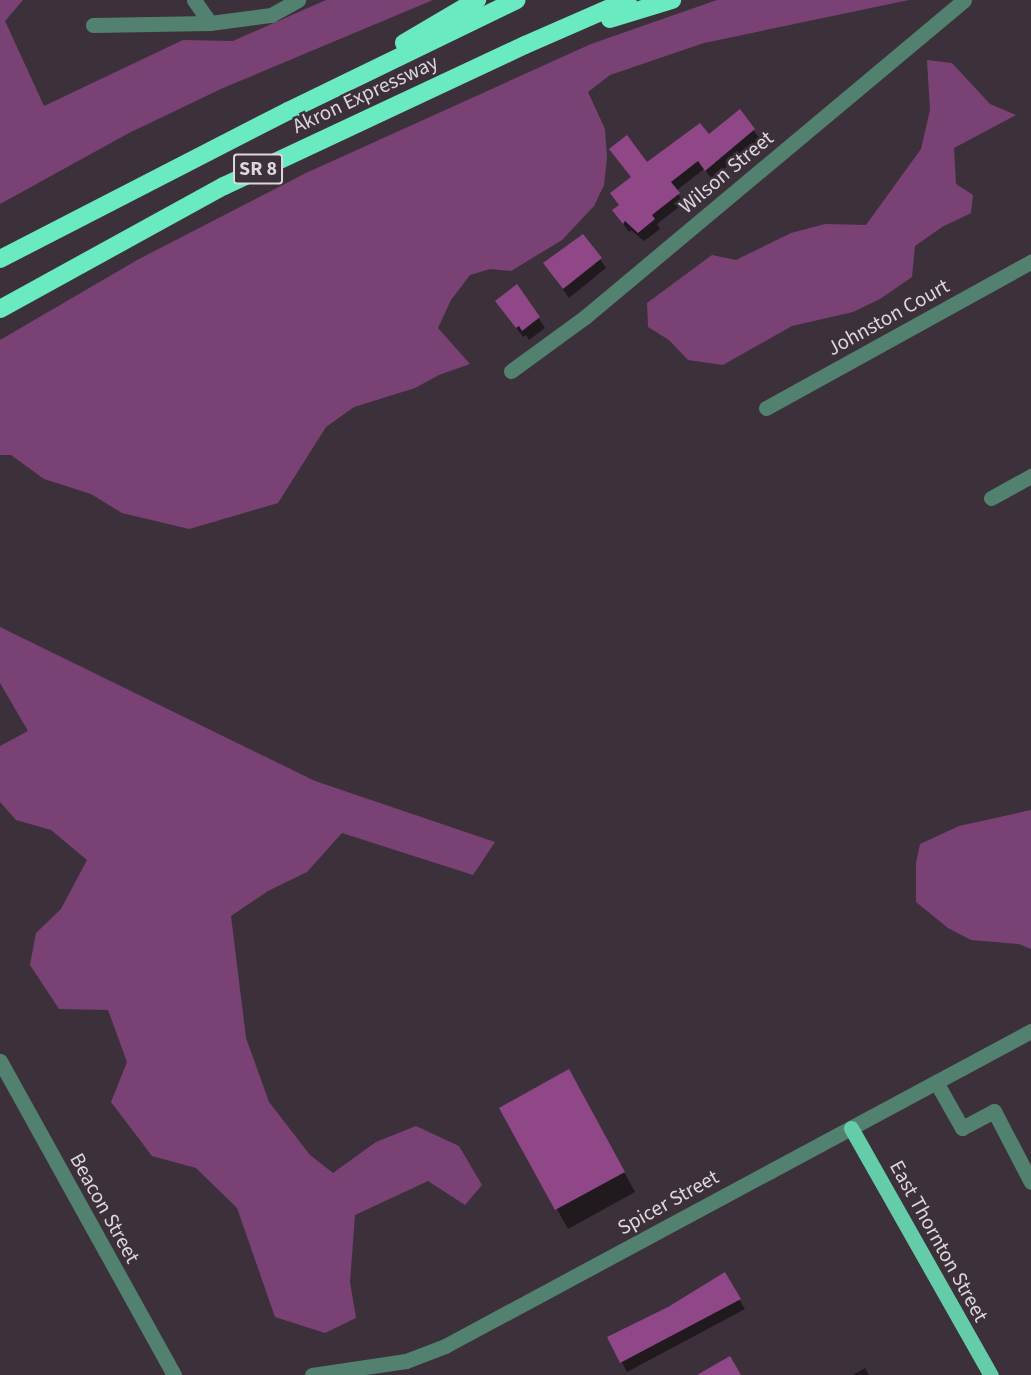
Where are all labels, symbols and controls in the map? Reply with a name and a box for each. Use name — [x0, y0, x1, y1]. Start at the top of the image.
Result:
street label: Akron Expressway — [288, 49, 442, 139]
street label: Wilson Street — [674, 125, 778, 219]
road number: SR 8 — [232, 152, 284, 186]
street label: Johnston Court — [823, 273, 953, 361]
street label: Beacon Street — [64, 1149, 146, 1267]
street label: East Thornton Street — [884, 1156, 994, 1326]
street label: Spicer Street — [613, 1164, 723, 1240]

